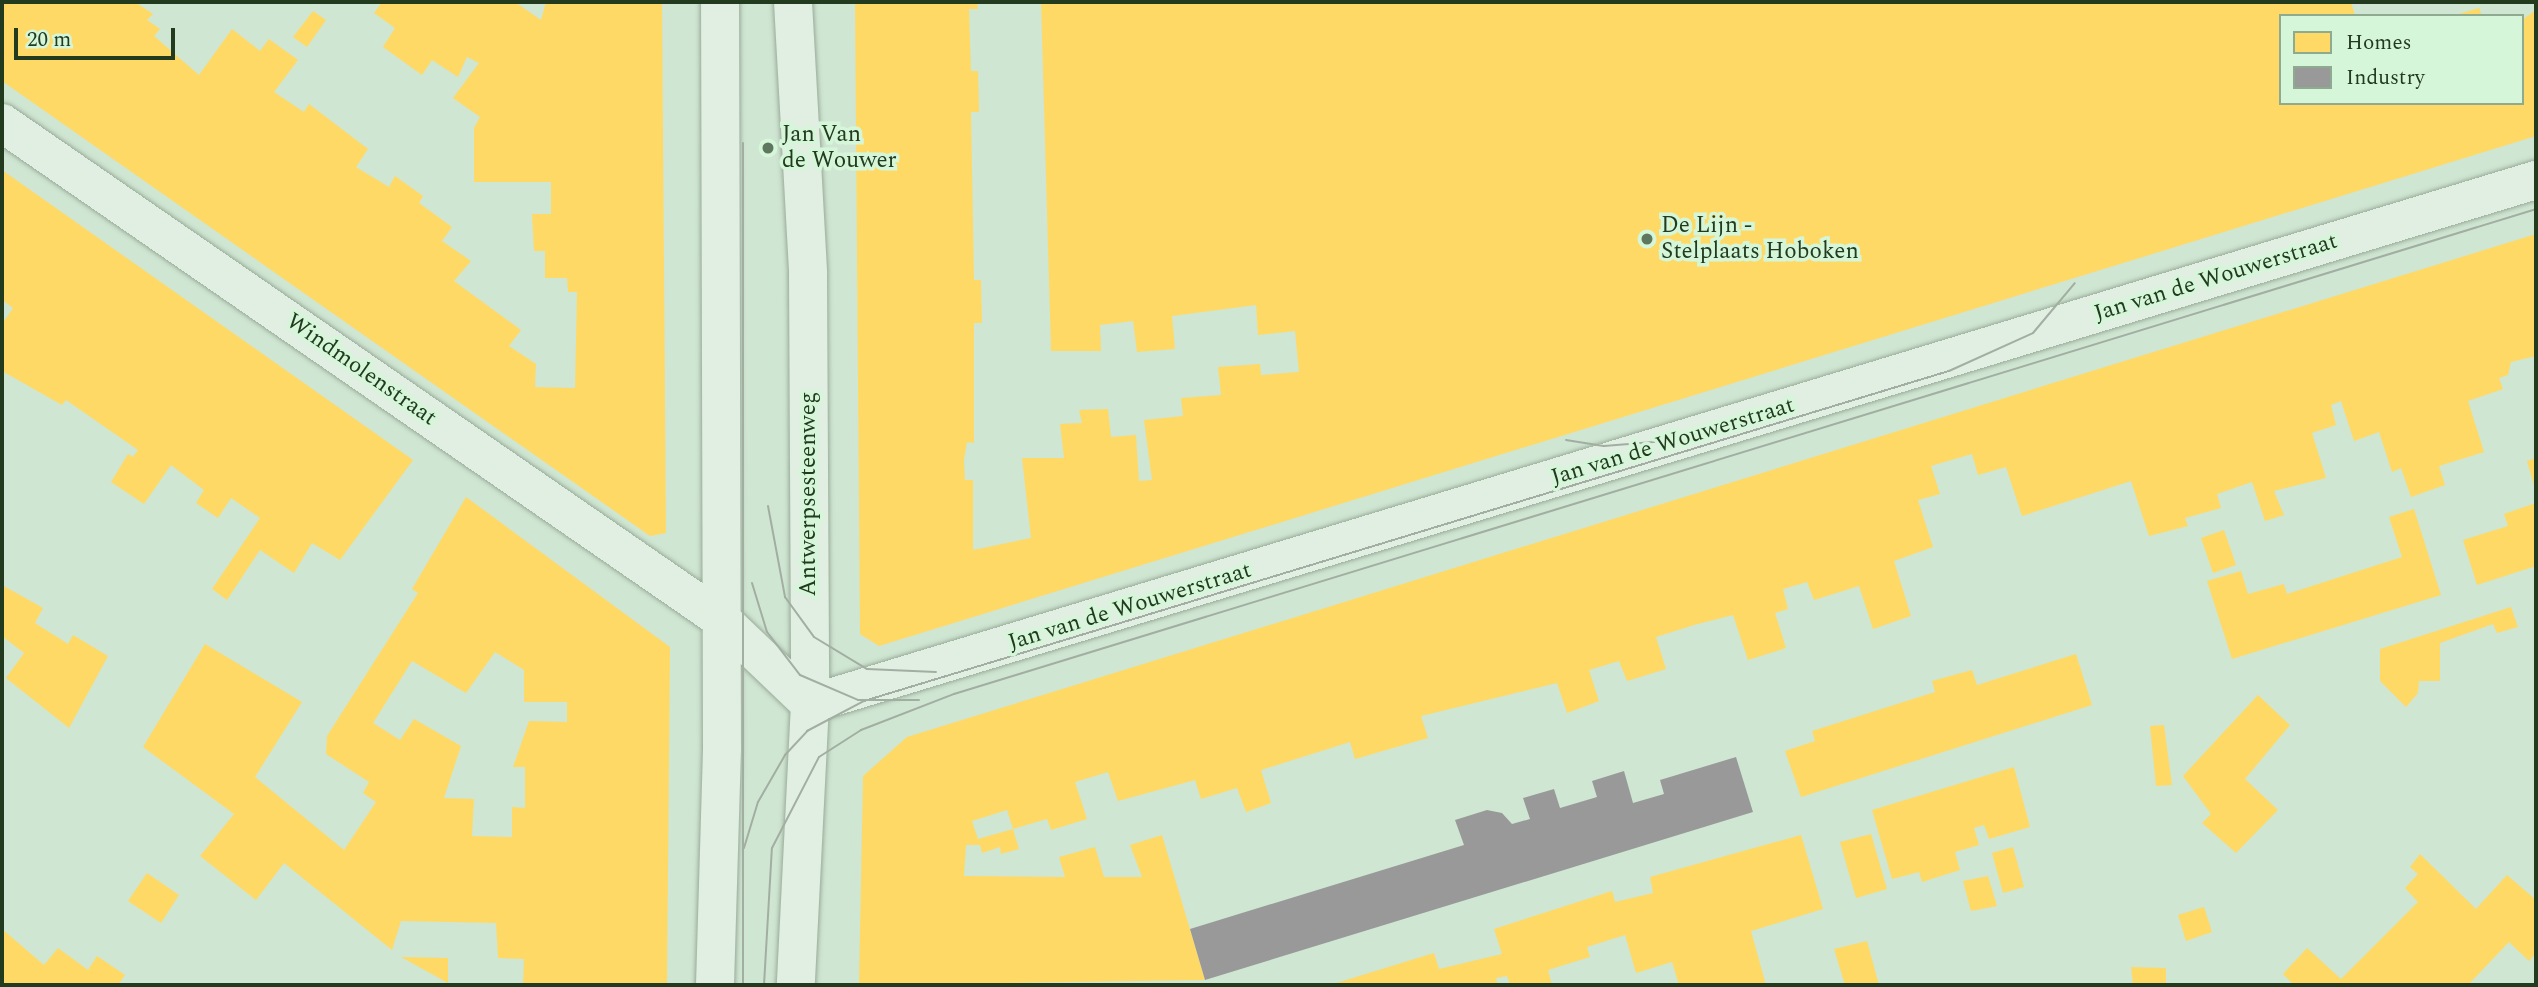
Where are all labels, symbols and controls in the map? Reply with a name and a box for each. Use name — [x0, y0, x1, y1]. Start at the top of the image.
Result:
scale bar — [18, 14, 178, 58]
legend — [2279, 14, 2524, 105]
text: 20 m — [27, 24, 71, 56]
text: Homes — [2346, 27, 2412, 59]
text: Industry — [2346, 62, 2425, 94]
place label: Jan Van de Wouwer — [782, 121, 897, 175]
marker: Jan Van de Wouwer — [760, 140, 776, 156]
place label: De Lijn - Stelplaats Hoboken — [1661, 212, 1859, 266]
street label: Jan van de Wouwerstraat — [2091, 228, 2341, 328]
marker: De Lijn - Stelplaats Hoboken — [1639, 231, 1655, 247]
street label: Windmolenstraat — [280, 308, 442, 432]
street label: Antwerpsesteenweg — [795, 392, 823, 596]
street label: Jan van de Wouwerstraat — [1548, 392, 1798, 492]
street label: Jan van de Wouwerstraat — [1005, 557, 1255, 657]

